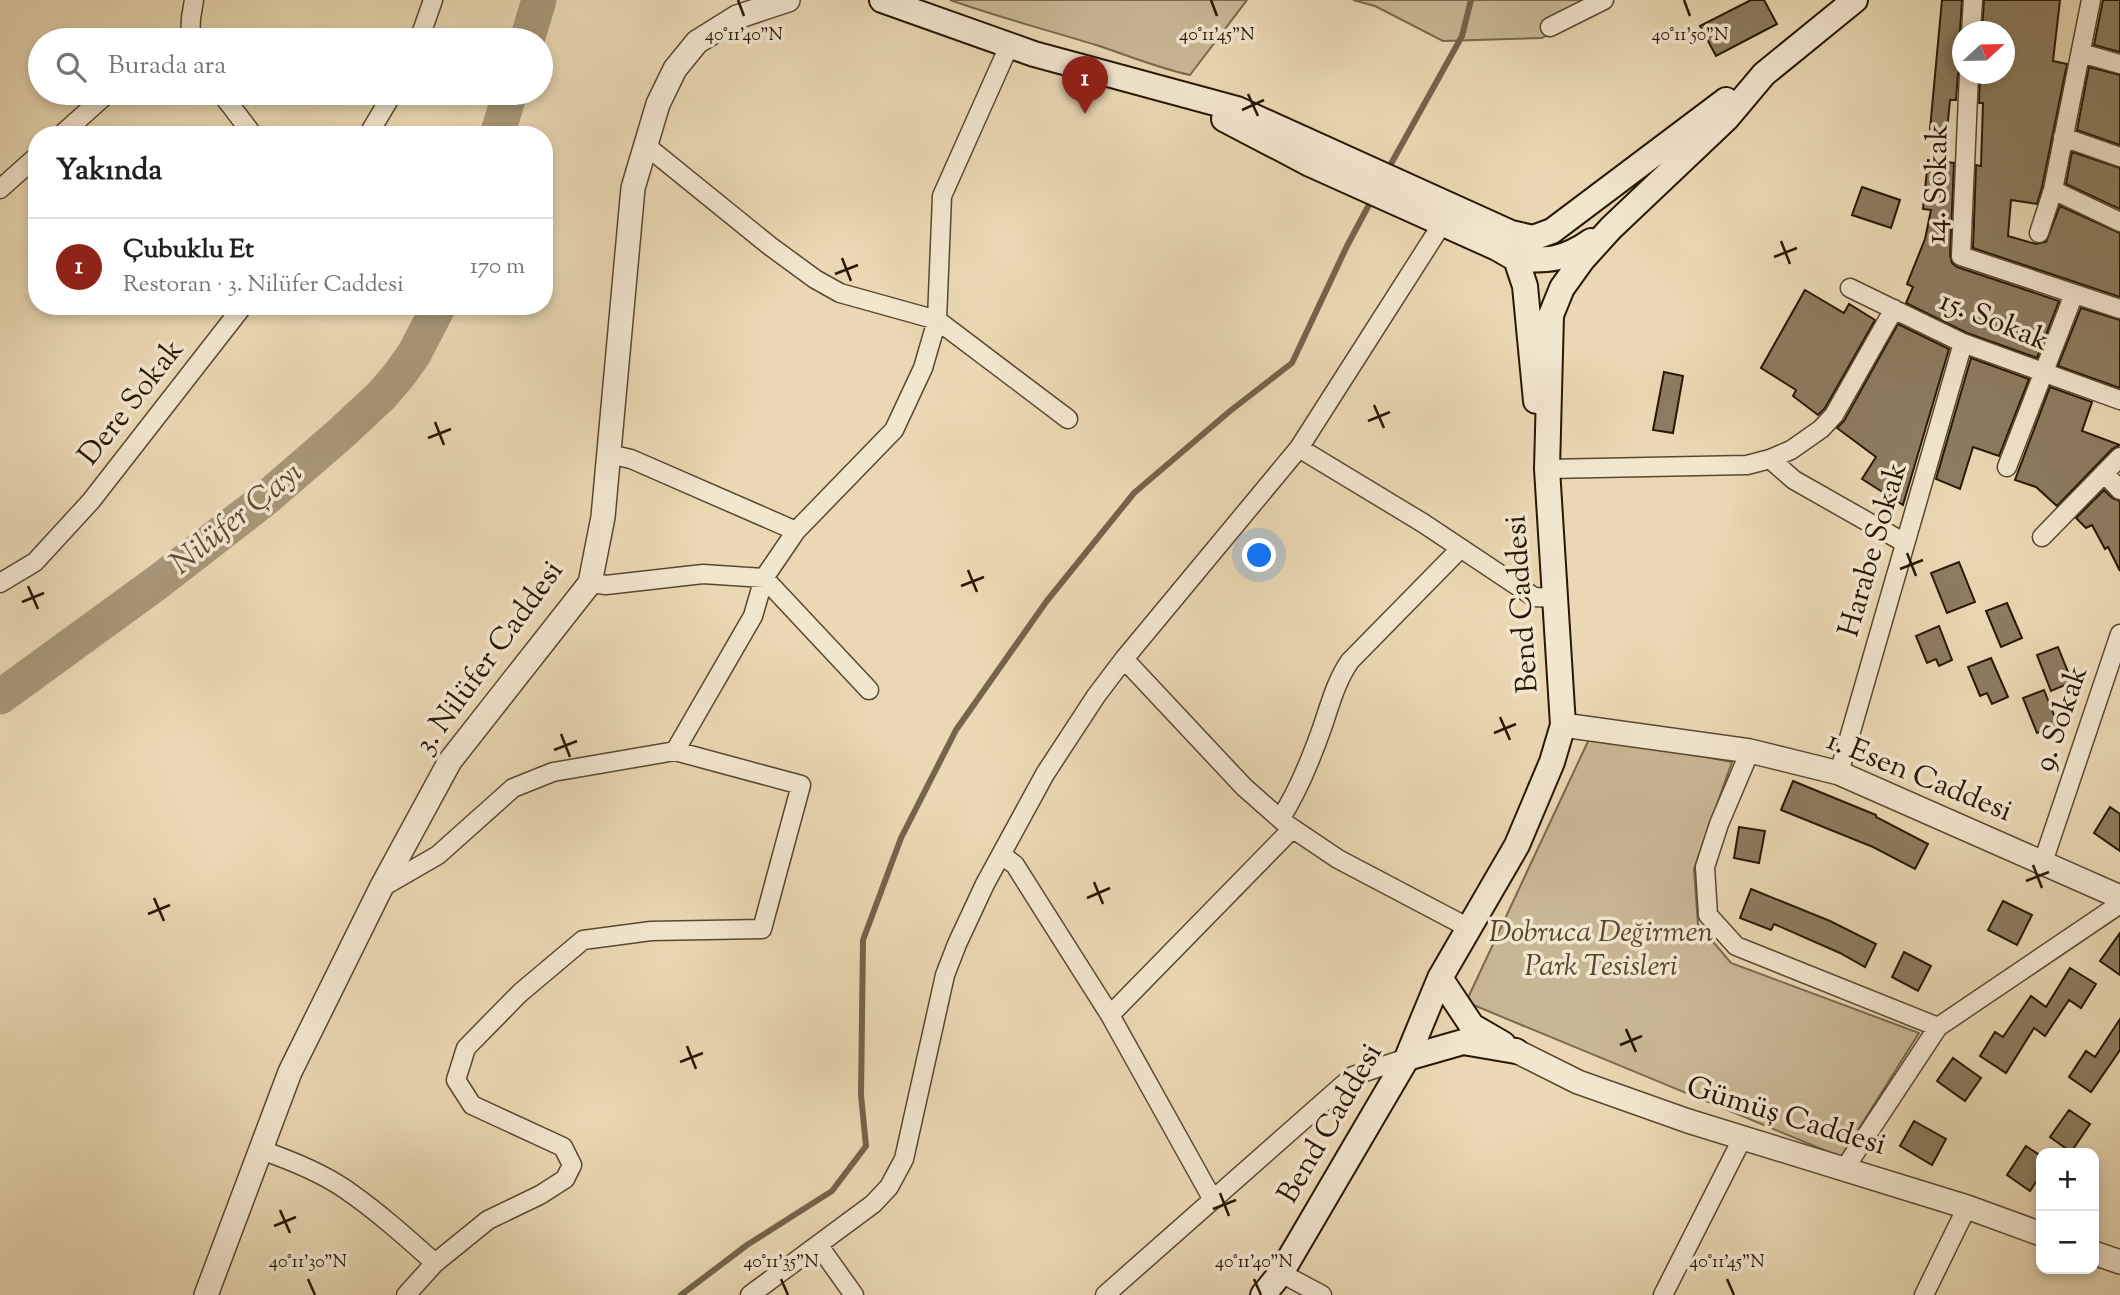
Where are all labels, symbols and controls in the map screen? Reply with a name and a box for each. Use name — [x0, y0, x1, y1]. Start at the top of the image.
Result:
north arrow — [1952, 21, 2015, 84]
text: 40°11'40"N — [705, 23, 783, 49]
text: 40°11'45"N — [1179, 23, 1255, 49]
text: 40°11'50"N — [1652, 23, 1728, 49]
search box — [28, 28, 553, 105]
icon: search — [52, 48, 90, 86]
text: Burada ara — [108, 48, 226, 85]
pin: 1 — [1062, 56, 1108, 114]
street label: 14. Sokak — [1915, 124, 1961, 244]
text: Yakında — [56, 150, 162, 193]
text: Çubuklu Et — [123, 232, 254, 269]
text: 1 — [75, 251, 83, 284]
text: 170 m — [470, 251, 525, 284]
text: Restoran · 3. Nilüfer Caddesi — [123, 269, 404, 302]
street label: 15. Sokak — [1933, 281, 2055, 363]
street label: Dere Sokak — [69, 331, 195, 475]
water label: Nilüfer Çayı — [161, 451, 313, 587]
street label: Harabe Sokak — [1829, 458, 1919, 642]
street label: Bend Caddesi — [1495, 514, 1551, 694]
your location — [1242, 538, 1276, 572]
street label: 3. Nilüfer Caddesi — [405, 552, 575, 764]
street label: 9. Sokak — [2024, 660, 2100, 778]
street label: 1. Esen Caddesi — [1820, 720, 2018, 834]
park label: Dobruca Değirmen Park Tesisleri — [1489, 912, 1714, 989]
street label: Bend Caddesi — [1268, 1036, 1394, 1212]
street label: Gümüş Caddesi — [1681, 1066, 1891, 1168]
map controls — [2036, 1148, 2099, 1274]
button: + — [2036, 1148, 2099, 1211]
button: − — [2036, 1211, 2099, 1274]
text: 40°11'30"N — [269, 1250, 347, 1276]
text: 40°11'35"N — [743, 1250, 819, 1276]
text: 40°11'40"N — [1215, 1250, 1293, 1276]
text: 40°11'45"N — [1689, 1250, 1765, 1276]

